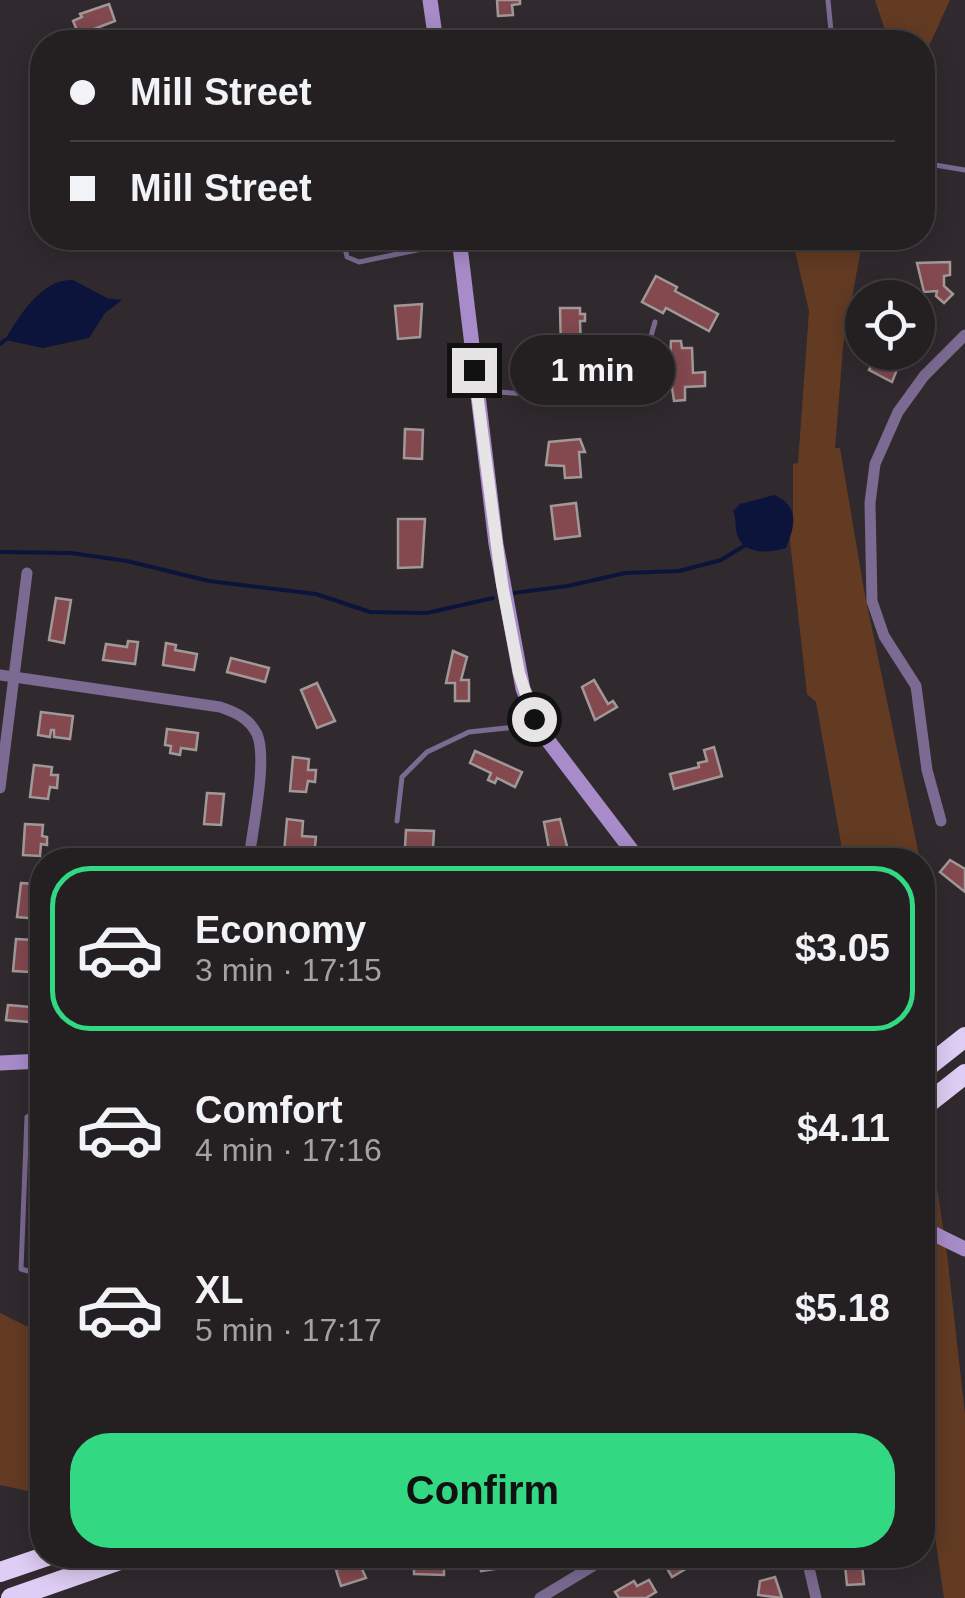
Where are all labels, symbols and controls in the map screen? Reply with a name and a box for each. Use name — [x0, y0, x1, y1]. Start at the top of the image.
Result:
text: Mill Street — [130, 71, 312, 113]
text: Mill Street — [130, 167, 312, 209]
map controls — [845, 280, 935, 370]
button: locate — [845, 280, 935, 370]
callout: 1 min — [509, 335, 674, 405]
route end — [452, 348, 497, 393]
text: 1 min — [551, 352, 634, 388]
route start — [512, 697, 557, 742]
icon: car — [75, 904, 165, 994]
text: Economy — [195, 909, 366, 951]
text: $3.05 — [795, 927, 890, 969]
text: 3 min · 17:15 — [195, 952, 382, 988]
icon: car — [75, 1084, 165, 1174]
text: Comfort — [195, 1089, 343, 1131]
text: $4.11 — [797, 1107, 890, 1149]
text: 4 min · 17:16 — [195, 1132, 382, 1168]
icon: car — [75, 1264, 165, 1354]
text: XL — [195, 1269, 244, 1311]
text: $5.18 — [795, 1287, 890, 1329]
text: 5 min · 17:17 — [195, 1312, 382, 1348]
button: Confirm — [70, 1433, 895, 1548]

